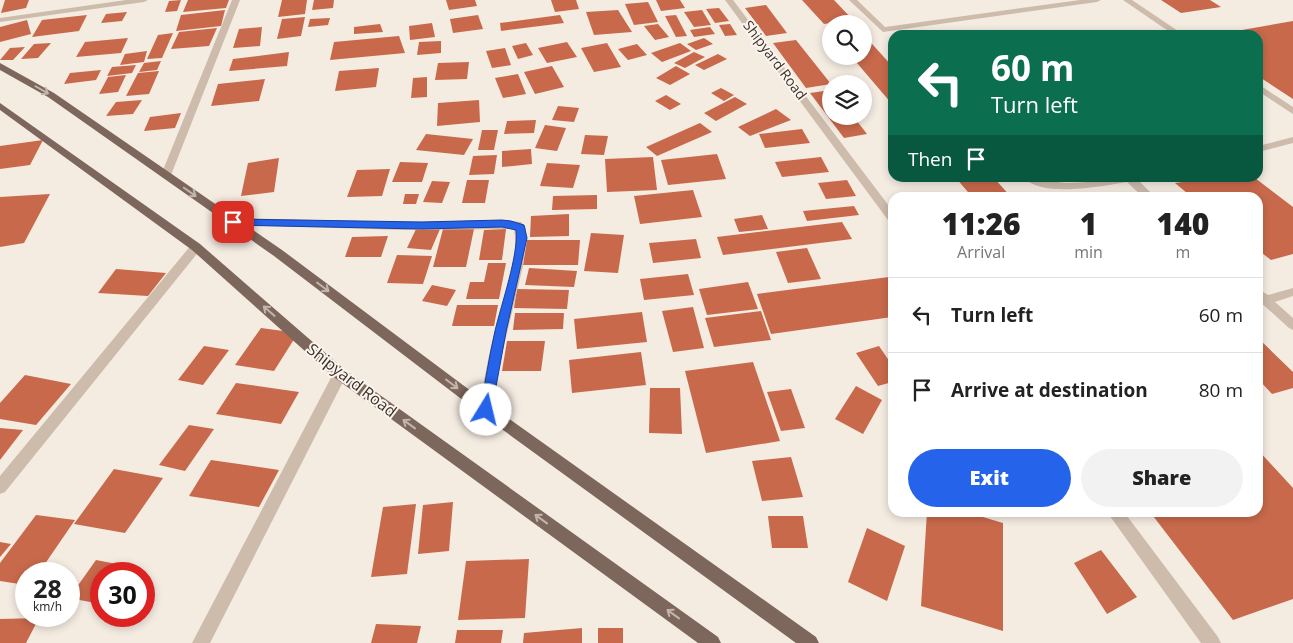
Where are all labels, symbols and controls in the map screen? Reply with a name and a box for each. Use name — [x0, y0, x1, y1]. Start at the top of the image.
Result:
map controls — [822, 15, 872, 125]
button: search — [822, 15, 872, 65]
street label: Shipyard Road — [739, 16, 811, 103]
text: 60 m — [991, 44, 1074, 91]
icon: left — [908, 50, 973, 115]
button: layers — [822, 75, 872, 125]
one-way arrow — [35, 85, 49, 95]
text: Turn left — [991, 89, 1078, 119]
icon: arrive — [962, 145, 990, 173]
text: Then — [908, 146, 952, 172]
one-way arrow — [183, 187, 197, 197]
pin — [212, 201, 254, 243]
text: 11:26 — [942, 203, 1021, 244]
text: 1 — [1080, 203, 1097, 244]
text: 140 — [1157, 203, 1209, 244]
icon: arrive — [219, 208, 247, 236]
text: Arrival — [957, 241, 1005, 263]
text: min — [1074, 241, 1103, 263]
text: m — [1176, 241, 1190, 263]
one-way arrow — [316, 281, 329, 292]
icon: left — [908, 301, 936, 329]
text: Turn left — [951, 302, 1033, 328]
text: 60 m — [1199, 302, 1243, 328]
one-way arrow — [263, 306, 276, 317]
street label: Shipyard Road — [303, 338, 401, 422]
icon: arrive — [908, 376, 936, 404]
text: Arrive at destination — [951, 377, 1148, 403]
text: 80 m — [1199, 377, 1243, 403]
one-way arrow — [445, 379, 458, 390]
position arrow — [459, 383, 511, 435]
one-way arrow — [402, 419, 416, 429]
button: Exit — [908, 449, 1071, 507]
button: Share — [1081, 449, 1243, 507]
one-way arrow — [534, 514, 548, 524]
speed limit sign: 30 — [90, 562, 155, 627]
text: 28 — [33, 571, 62, 605]
text: km/h — [33, 598, 62, 615]
one-way arrow — [666, 609, 680, 620]

